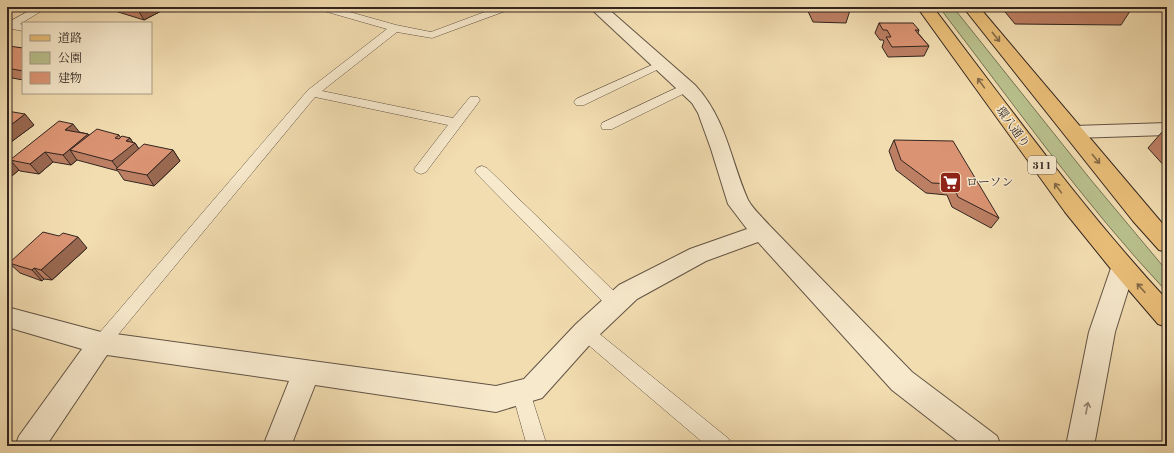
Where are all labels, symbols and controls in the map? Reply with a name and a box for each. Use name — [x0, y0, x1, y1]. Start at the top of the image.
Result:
legend — [22, 22, 152, 94]
text: 道路 — [58, 31, 82, 45]
one-way arrow — [991, 32, 1000, 43]
text: 公園 — [58, 52, 82, 65]
text: 建物 — [58, 71, 82, 85]
one-way arrow — [977, 78, 985, 89]
street label: 環八通り — [993, 104, 1032, 151]
one-way arrow — [1091, 154, 1100, 165]
road number: 311 — [1028, 156, 1056, 174]
supermarket icon: ローソン — [937, 169, 963, 195]
place label: ローソン — [966, 177, 1014, 189]
one-way arrow — [1054, 182, 1063, 193]
one-way arrow — [1136, 283, 1146, 293]
one-way arrow — [1083, 402, 1091, 415]

